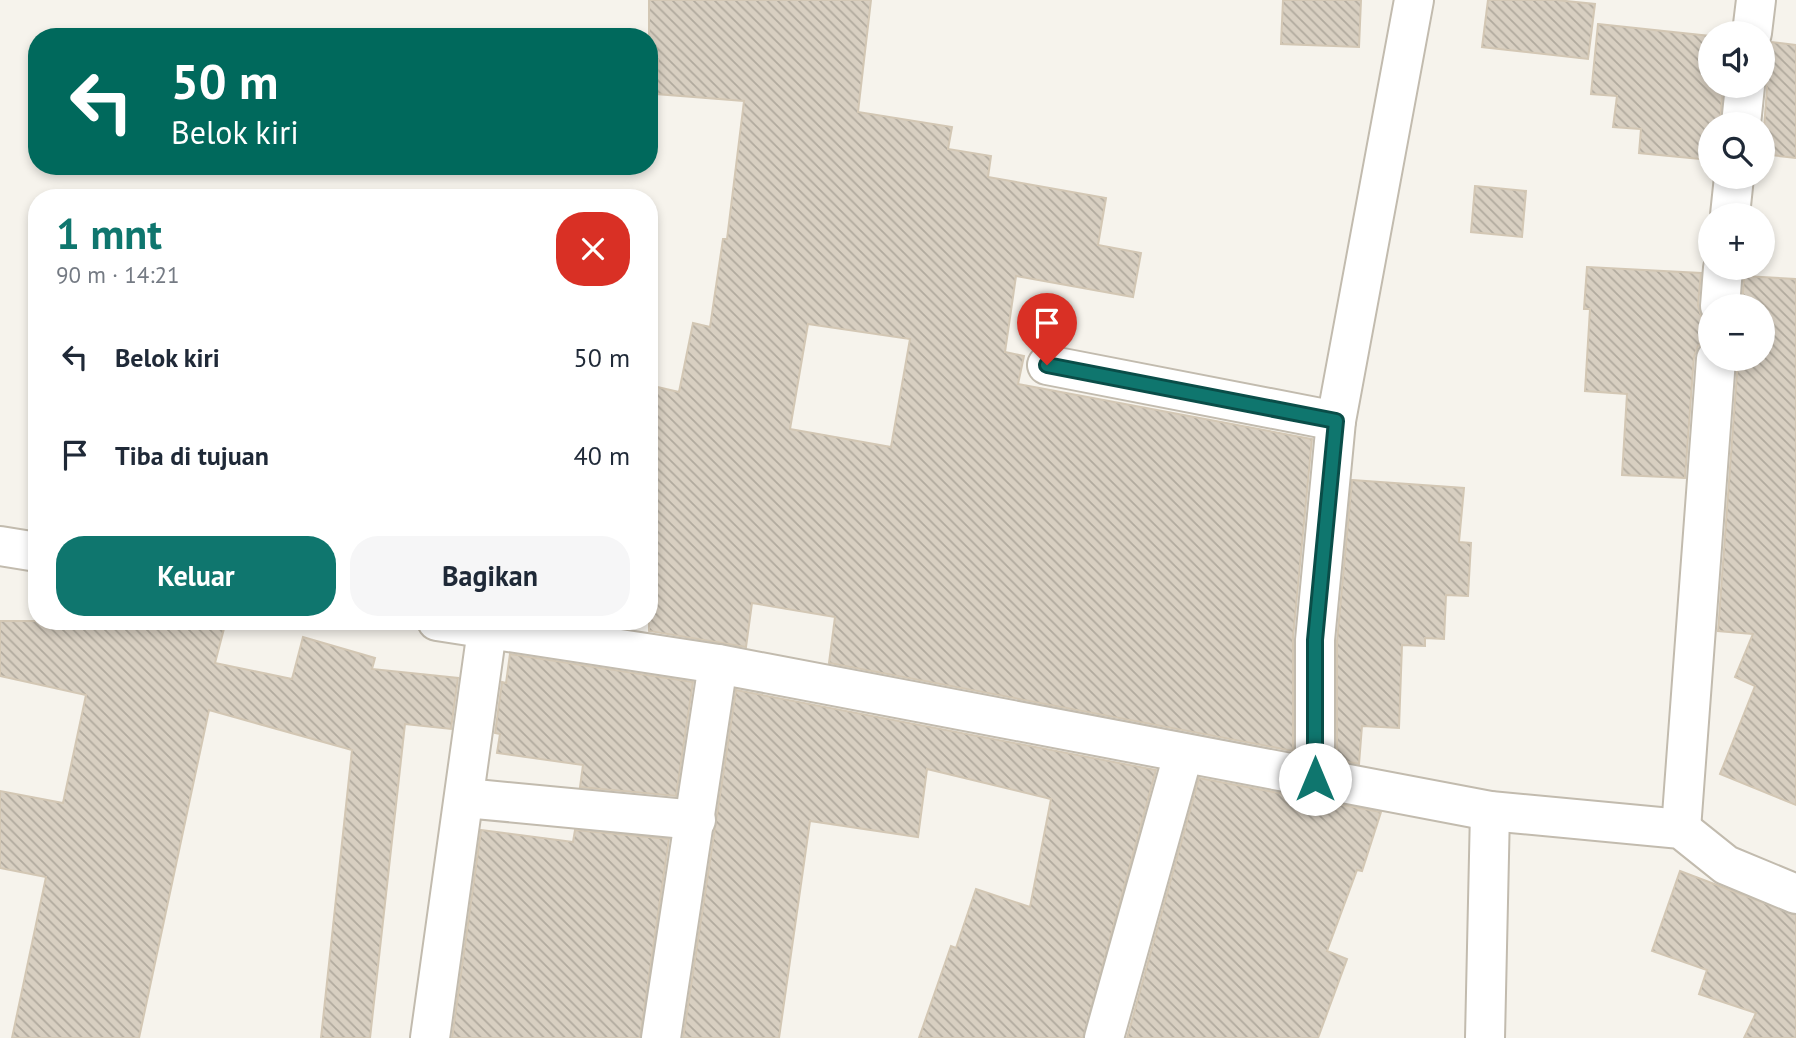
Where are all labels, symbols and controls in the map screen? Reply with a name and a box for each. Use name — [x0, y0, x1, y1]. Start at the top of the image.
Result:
map controls — [1698, 21, 1775, 371]
button: sound — [1698, 21, 1775, 98]
text: 50 m — [171, 49, 278, 113]
icon: left — [56, 56, 147, 147]
text: Belok kiri — [171, 111, 299, 153]
button: search — [1698, 112, 1775, 189]
button: + — [1698, 203, 1775, 280]
text: 1 mnt — [56, 206, 162, 261]
button: close — [556, 212, 630, 286]
text: 90 m · 14:21 — [56, 260, 180, 289]
pin — [1017, 293, 1077, 365]
button: − — [1698, 294, 1775, 371]
icon: arrive — [1028, 304, 1066, 342]
icon: left — [56, 338, 94, 376]
text: Belok kiri — [115, 341, 220, 374]
text: 50 m — [574, 341, 630, 374]
icon: arrive — [56, 436, 94, 474]
text: Tiba di tujuan — [115, 439, 269, 472]
text: 40 m — [574, 439, 630, 472]
button: Keluar — [56, 536, 336, 616]
button: Bagikan — [350, 536, 630, 616]
position arrow — [1278, 742, 1352, 816]

